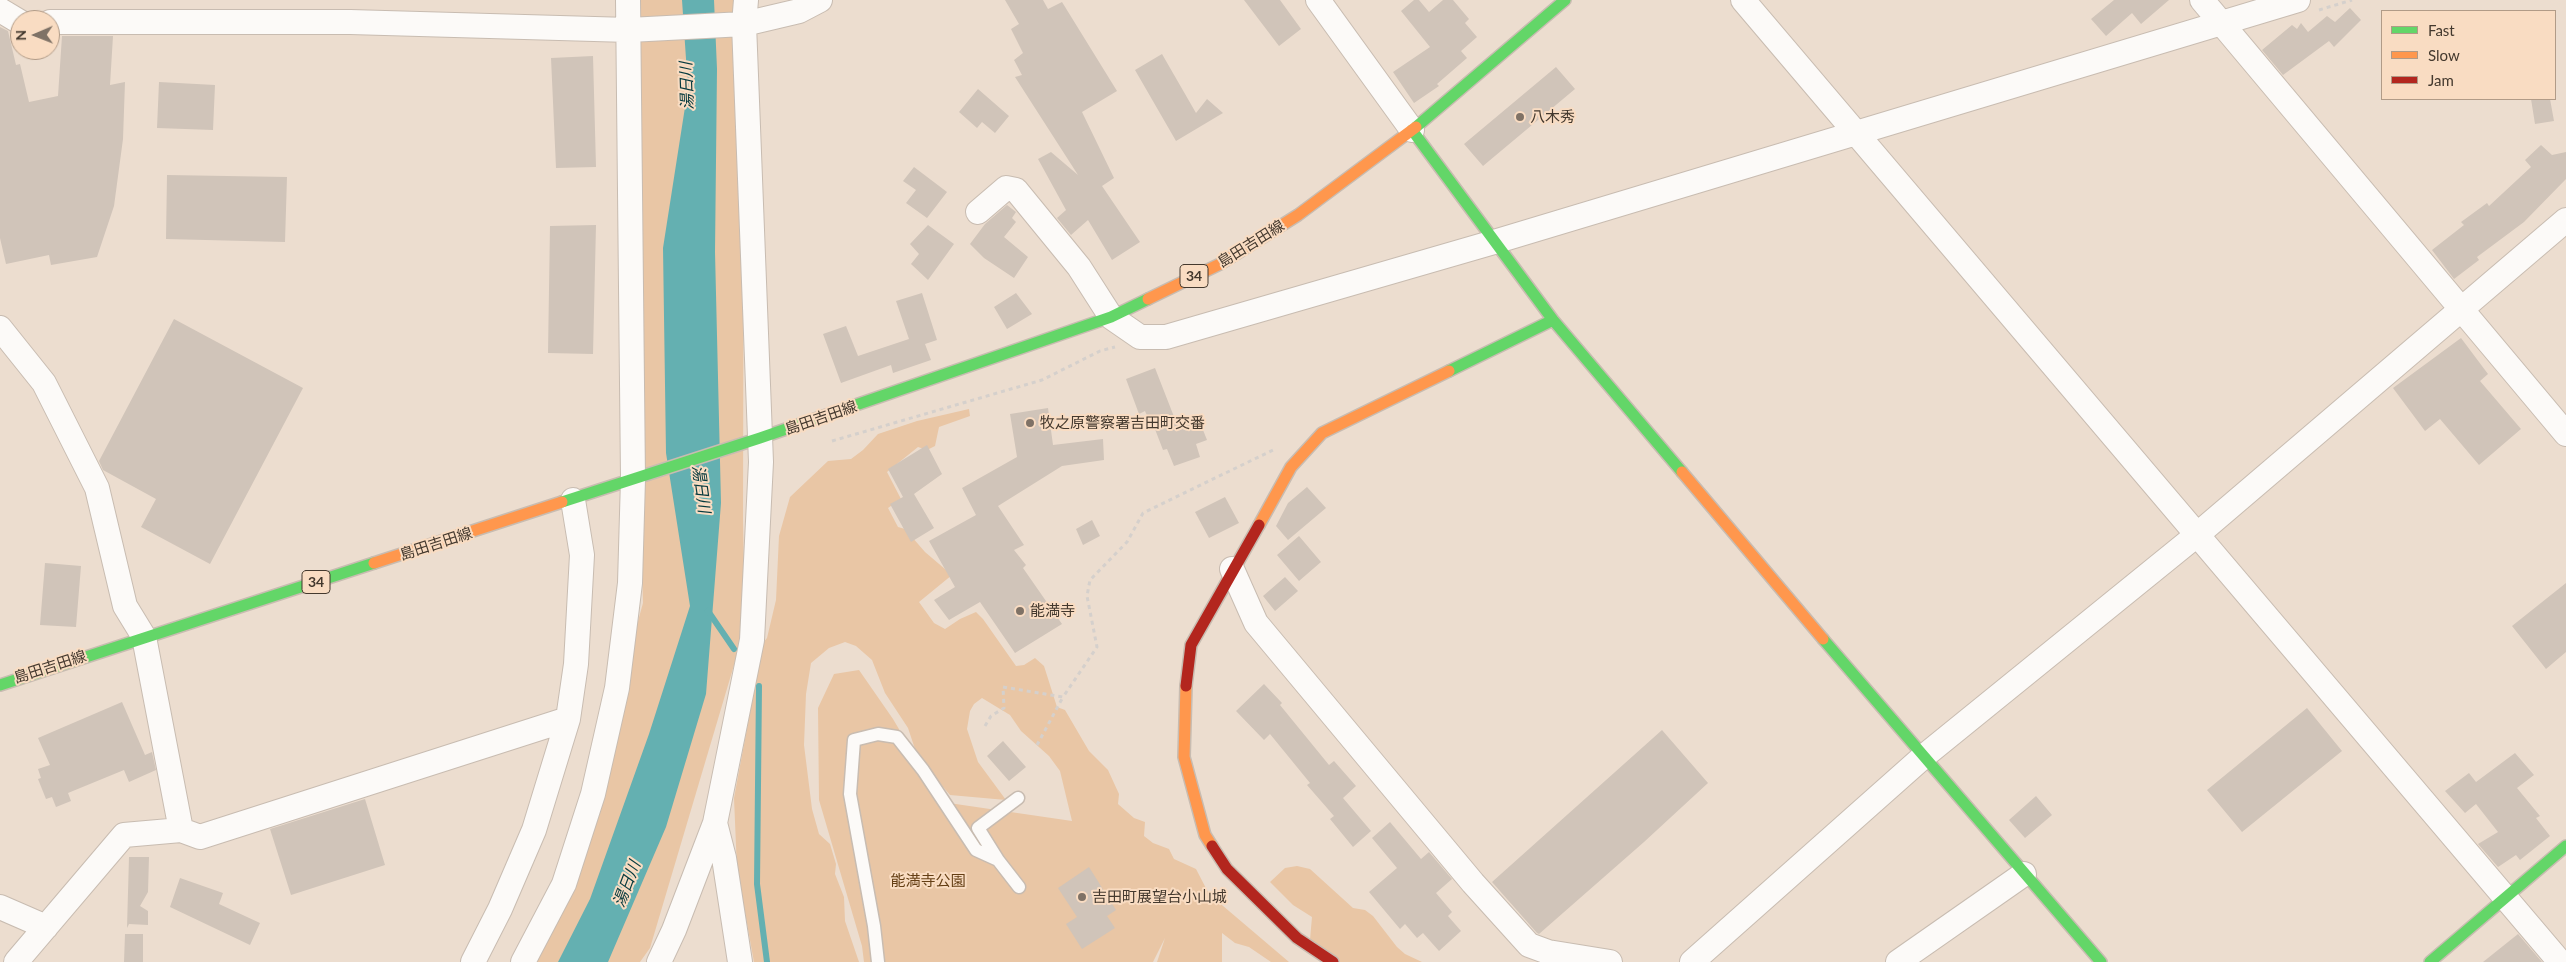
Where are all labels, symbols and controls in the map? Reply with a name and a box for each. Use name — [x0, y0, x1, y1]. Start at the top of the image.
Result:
north arrow — [10, 10, 60, 60]
legend — [2381, 10, 2556, 100]
text: Fast — [2428, 21, 2455, 39]
text: N — [12, 30, 29, 41]
text: Slow — [2428, 46, 2460, 64]
water label: 湯日川 — [677, 62, 697, 110]
text: Jam — [2428, 71, 2454, 89]
place label: 八木秀 — [1530, 108, 1575, 126]
marker: 八木秀 — [1514, 111, 1526, 123]
street label: 島田吉田線 — [1214, 216, 1288, 272]
road number: 34 — [1180, 264, 1208, 288]
street label: 島田吉田線 — [783, 397, 859, 439]
place label: 牧之原警察署吉田町交番 — [1040, 414, 1205, 432]
marker: 牧之原警察署吉田町交番 — [1024, 417, 1036, 429]
water label: 湯日川 — [688, 464, 714, 514]
street label: 島田吉田線 — [398, 524, 474, 564]
road number: 34 — [302, 570, 330, 594]
place label: 能満寺 — [1030, 602, 1075, 620]
marker: 能満寺 — [1014, 605, 1026, 617]
street label: 島田吉田線 — [12, 647, 88, 687]
water label: 湯日川 — [609, 858, 645, 910]
park label: 能満寺公園 — [891, 872, 965, 890]
place label: 吉田町展望台小山城 — [1092, 888, 1227, 906]
marker: 吉田町展望台小山城 — [1076, 891, 1088, 903]

